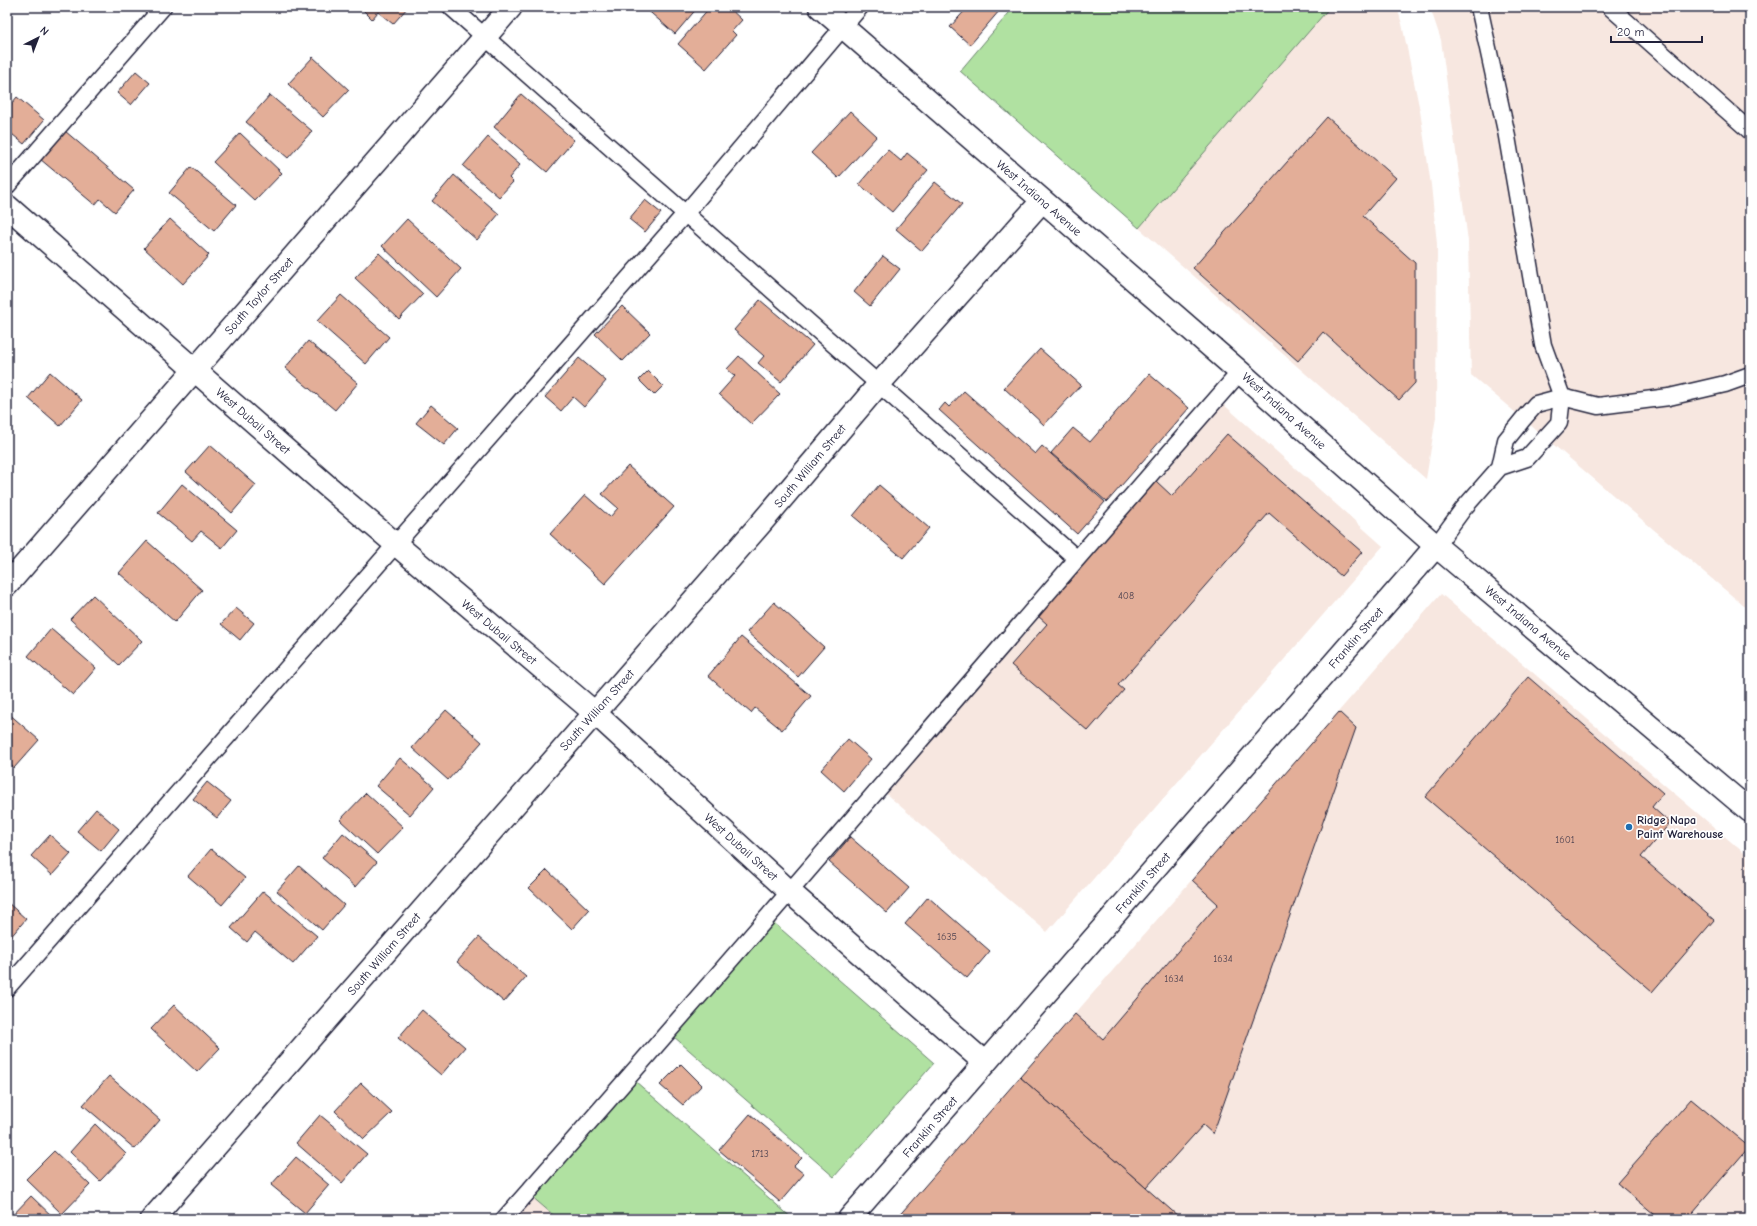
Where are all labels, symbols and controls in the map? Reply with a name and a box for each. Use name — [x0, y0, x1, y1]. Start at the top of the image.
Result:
north arrow — [18, 18, 58, 58]
scale bar — [1611, 18, 1702, 44]
text: N — [37, 24, 51, 38]
text: 20 m — [1617, 25, 1645, 39]
street label: West Indiana Avenue — [994, 157, 1084, 239]
street label: South Taylor Street — [222, 254, 297, 337]
street label: West Indiana Avenue — [1239, 370, 1329, 452]
street label: West Dubail Street — [213, 385, 293, 457]
street label: South William Street — [771, 421, 849, 510]
street label: West Indiana Avenue — [1482, 583, 1574, 663]
house number: 408 — [1118, 590, 1134, 602]
street label: West Dubail Street — [459, 597, 540, 668]
street label: Franklin Street — [1326, 604, 1387, 671]
street label: South William Street — [557, 666, 637, 753]
street label: West Dubail Street — [701, 810, 781, 884]
place label: Ridge Napa Paint Warehouse — [1637, 813, 1723, 841]
marker: Ridge Napa Paint Warehouse — [1624, 822, 1634, 832]
house number: 1601 — [1555, 834, 1575, 846]
street label: Franklin Street — [1113, 849, 1174, 916]
street label: South William Street — [345, 910, 424, 998]
house number: 1635 — [937, 931, 957, 943]
house number: 1634 — [1213, 953, 1233, 965]
house number: 1634 — [1164, 973, 1184, 985]
street label: Franklin Street — [900, 1093, 961, 1160]
house number: 1713 — [751, 1148, 769, 1160]

